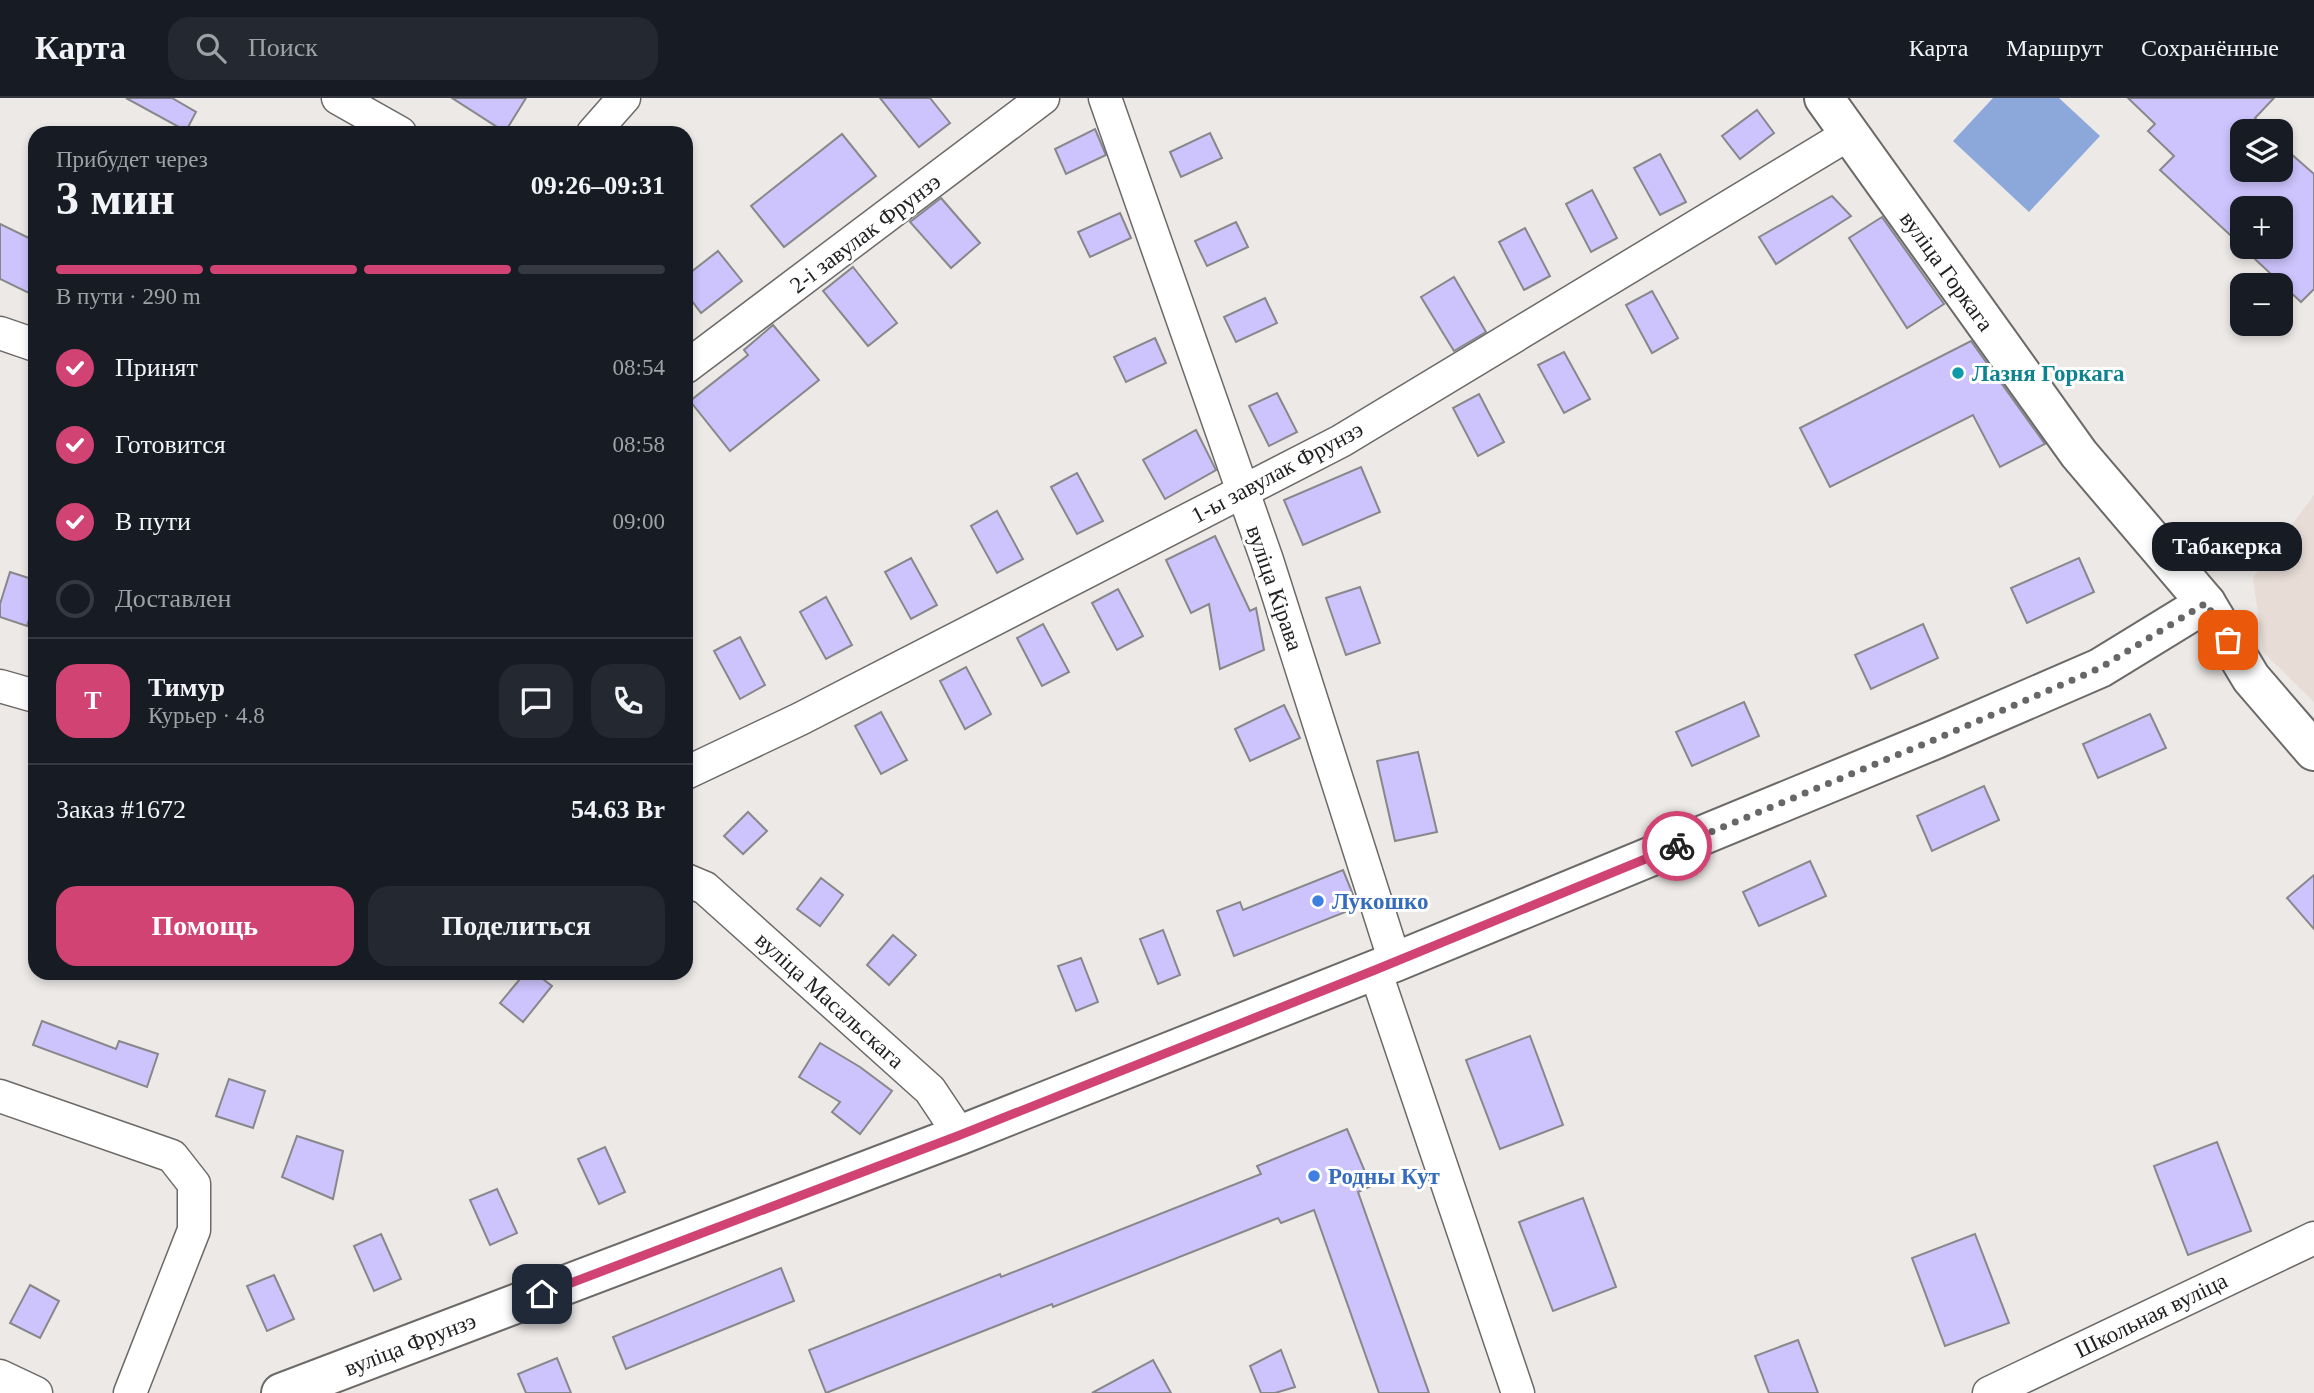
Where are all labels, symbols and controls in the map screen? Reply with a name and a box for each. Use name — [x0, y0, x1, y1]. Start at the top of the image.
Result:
search box — [168, 17, 658, 80]
icon: search — [192, 29, 230, 67]
text: Карта — [35, 30, 126, 66]
text: Поиск — [248, 33, 318, 62]
text: Карта — [1909, 35, 1968, 61]
text: Маршрут — [2006, 35, 2103, 61]
text: Сохранённые — [2141, 35, 2279, 61]
map controls — [2230, 119, 2293, 336]
button: layers — [2230, 119, 2293, 182]
text: Прибудет через — [56, 147, 208, 172]
street label: 2-і завулак Фрунзэ — [785, 169, 945, 298]
text: 09:26–09:31 — [531, 171, 665, 200]
text: 3 мин — [56, 173, 175, 224]
button: + — [2230, 196, 2293, 259]
street label: вуліца Горкага — [1895, 207, 1998, 336]
button: − — [2230, 273, 2293, 336]
text: В пути · 290 m — [56, 284, 201, 309]
icon: check — [56, 349, 94, 387]
text: Принят — [115, 353, 198, 382]
text: 08:54 — [613, 355, 665, 380]
place label: Лазня Горкага — [1972, 361, 2125, 386]
marker: Лазня Горкага — [1950, 365, 1966, 381]
street label: 1-ы завулак Фрунзэ — [1187, 417, 1367, 528]
icon: check — [56, 426, 94, 464]
text: Готовится — [115, 430, 226, 459]
text: 08:58 — [613, 432, 665, 457]
icon: check — [56, 503, 94, 541]
text: В пути — [115, 507, 191, 536]
text: 09:00 — [613, 509, 665, 534]
callout: Табакерка — [2153, 521, 2303, 570]
street label: вуліца Кірава — [1241, 522, 1308, 654]
text: Табакерка — [2172, 534, 2282, 559]
text: Доставлен — [115, 584, 232, 613]
pin — [2198, 610, 2258, 670]
icon: bag — [2209, 621, 2247, 659]
button: chat — [499, 664, 573, 738]
button: phone — [591, 664, 665, 738]
text: Тимур — [148, 673, 225, 702]
text: Т — [84, 686, 102, 715]
text: Курьер · 4.8 — [148, 703, 265, 728]
text: Заказ #1672 — [56, 795, 186, 824]
text: 54.63 Br — [571, 795, 665, 824]
courier — [1642, 811, 1712, 881]
icon: bike — [1658, 827, 1696, 865]
button: Помощь — [56, 886, 354, 966]
button: Поделиться — [368, 886, 665, 966]
place label: Лукошко — [1332, 889, 1428, 914]
marker: Лукошко — [1310, 893, 1326, 909]
street label: вуліца Масальскага — [750, 927, 909, 1074]
place label: Родны Кут — [1328, 1164, 1441, 1189]
marker: Родны Кут — [1306, 1168, 1322, 1184]
pin — [512, 1264, 572, 1324]
street label: Школьная вуліца — [2071, 1268, 2231, 1363]
icon: home — [523, 1275, 561, 1313]
street label: вуліца Фрунзэ — [341, 1308, 479, 1381]

